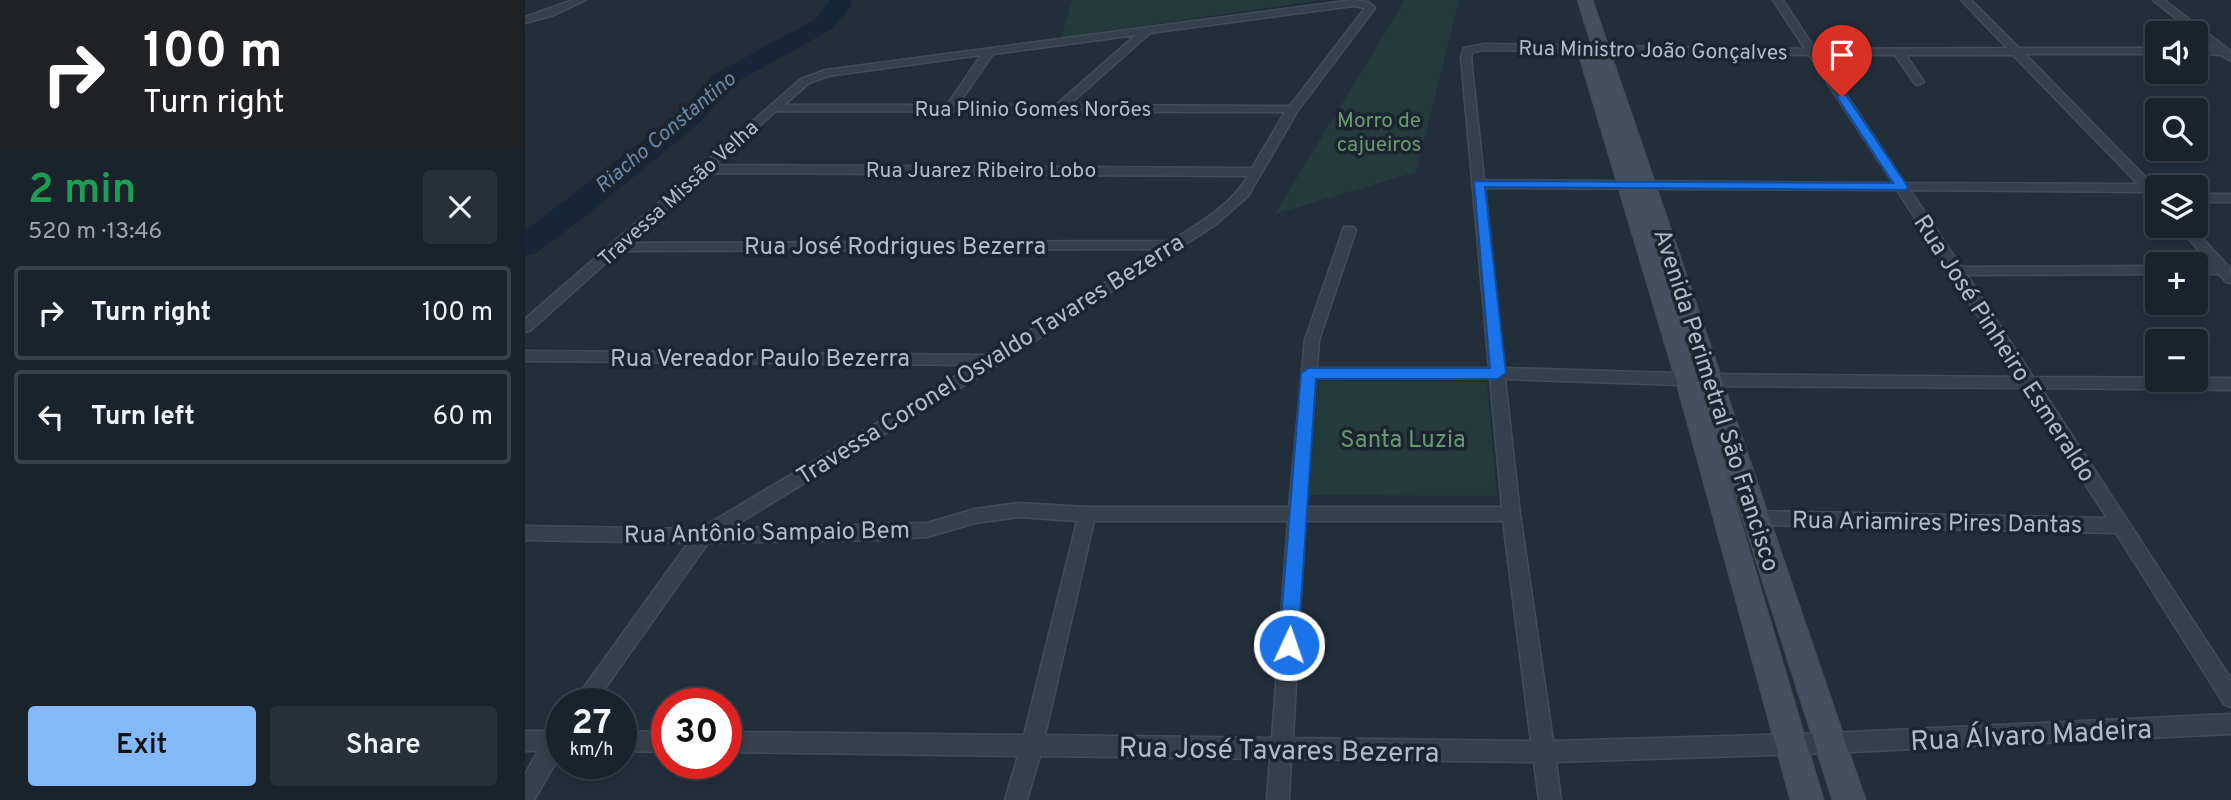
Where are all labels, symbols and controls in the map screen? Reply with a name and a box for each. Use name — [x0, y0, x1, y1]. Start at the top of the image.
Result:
map controls — [2145, 21, 2208, 392]
button: sound — [2145, 21, 2208, 84]
text: 100 m — [143, 23, 282, 85]
pin — [1812, 25, 1872, 97]
icon: right — [28, 28, 119, 119]
street label: Rua Ministro João Gonçalves — [1518, 36, 1788, 67]
icon: arrive — [1823, 36, 1861, 74]
water label: Riacho Constantino — [590, 66, 742, 200]
text: Turn right — [143, 84, 285, 124]
street label: Rua Plinio Gomes Norões — [915, 97, 1151, 124]
button: search — [2145, 98, 2208, 161]
park label: Morro de cajueiros — [1337, 108, 1421, 159]
street label: Travessa Missão Velha — [593, 115, 765, 273]
street label: Rua Juarez Ribeiro Lobo — [866, 158, 1096, 185]
text: 2 min — [28, 165, 136, 218]
button: close — [423, 170, 497, 244]
button: layers — [2145, 175, 2208, 238]
street label: Rua José Pinheiro Esmeraldo — [1906, 210, 2101, 488]
text: 520 m · 13:46 — [28, 218, 162, 247]
street label: Avenida Perimetral São Francisco — [1645, 226, 1785, 576]
street label: Travessa Coronel Osvaldo Tavares Bezerra — [792, 229, 1190, 493]
street label: Rua José Rodrigues Bezerra — [744, 233, 1046, 263]
button: + — [2145, 252, 2208, 315]
icon: right — [32, 294, 70, 332]
text: Turn right — [91, 297, 211, 330]
text: 100 m — [422, 297, 493, 330]
button: − — [2145, 329, 2208, 392]
street label: Rua Vereador Paulo Bezerra — [610, 345, 910, 375]
icon: left — [32, 398, 70, 436]
text: Turn left — [91, 401, 195, 434]
text: 60 m — [433, 401, 493, 434]
park label: Santa Luzia — [1340, 426, 1466, 456]
street label: Rua Ariamires Pires Dantas — [1792, 506, 2082, 542]
street label: Rua Antônio Sampaio Bem — [624, 517, 910, 551]
position arrow — [1252, 608, 1326, 682]
speed limit sign: 30 — [651, 688, 742, 779]
text: 27 — [572, 702, 611, 746]
button: Exit — [28, 706, 256, 786]
button: Share — [270, 706, 497, 786]
street label: Rua Álvaro Madeira — [1909, 711, 2153, 761]
street label: Rua José Tavares Bezerra — [1118, 731, 1440, 773]
text: km/h — [570, 739, 613, 762]

